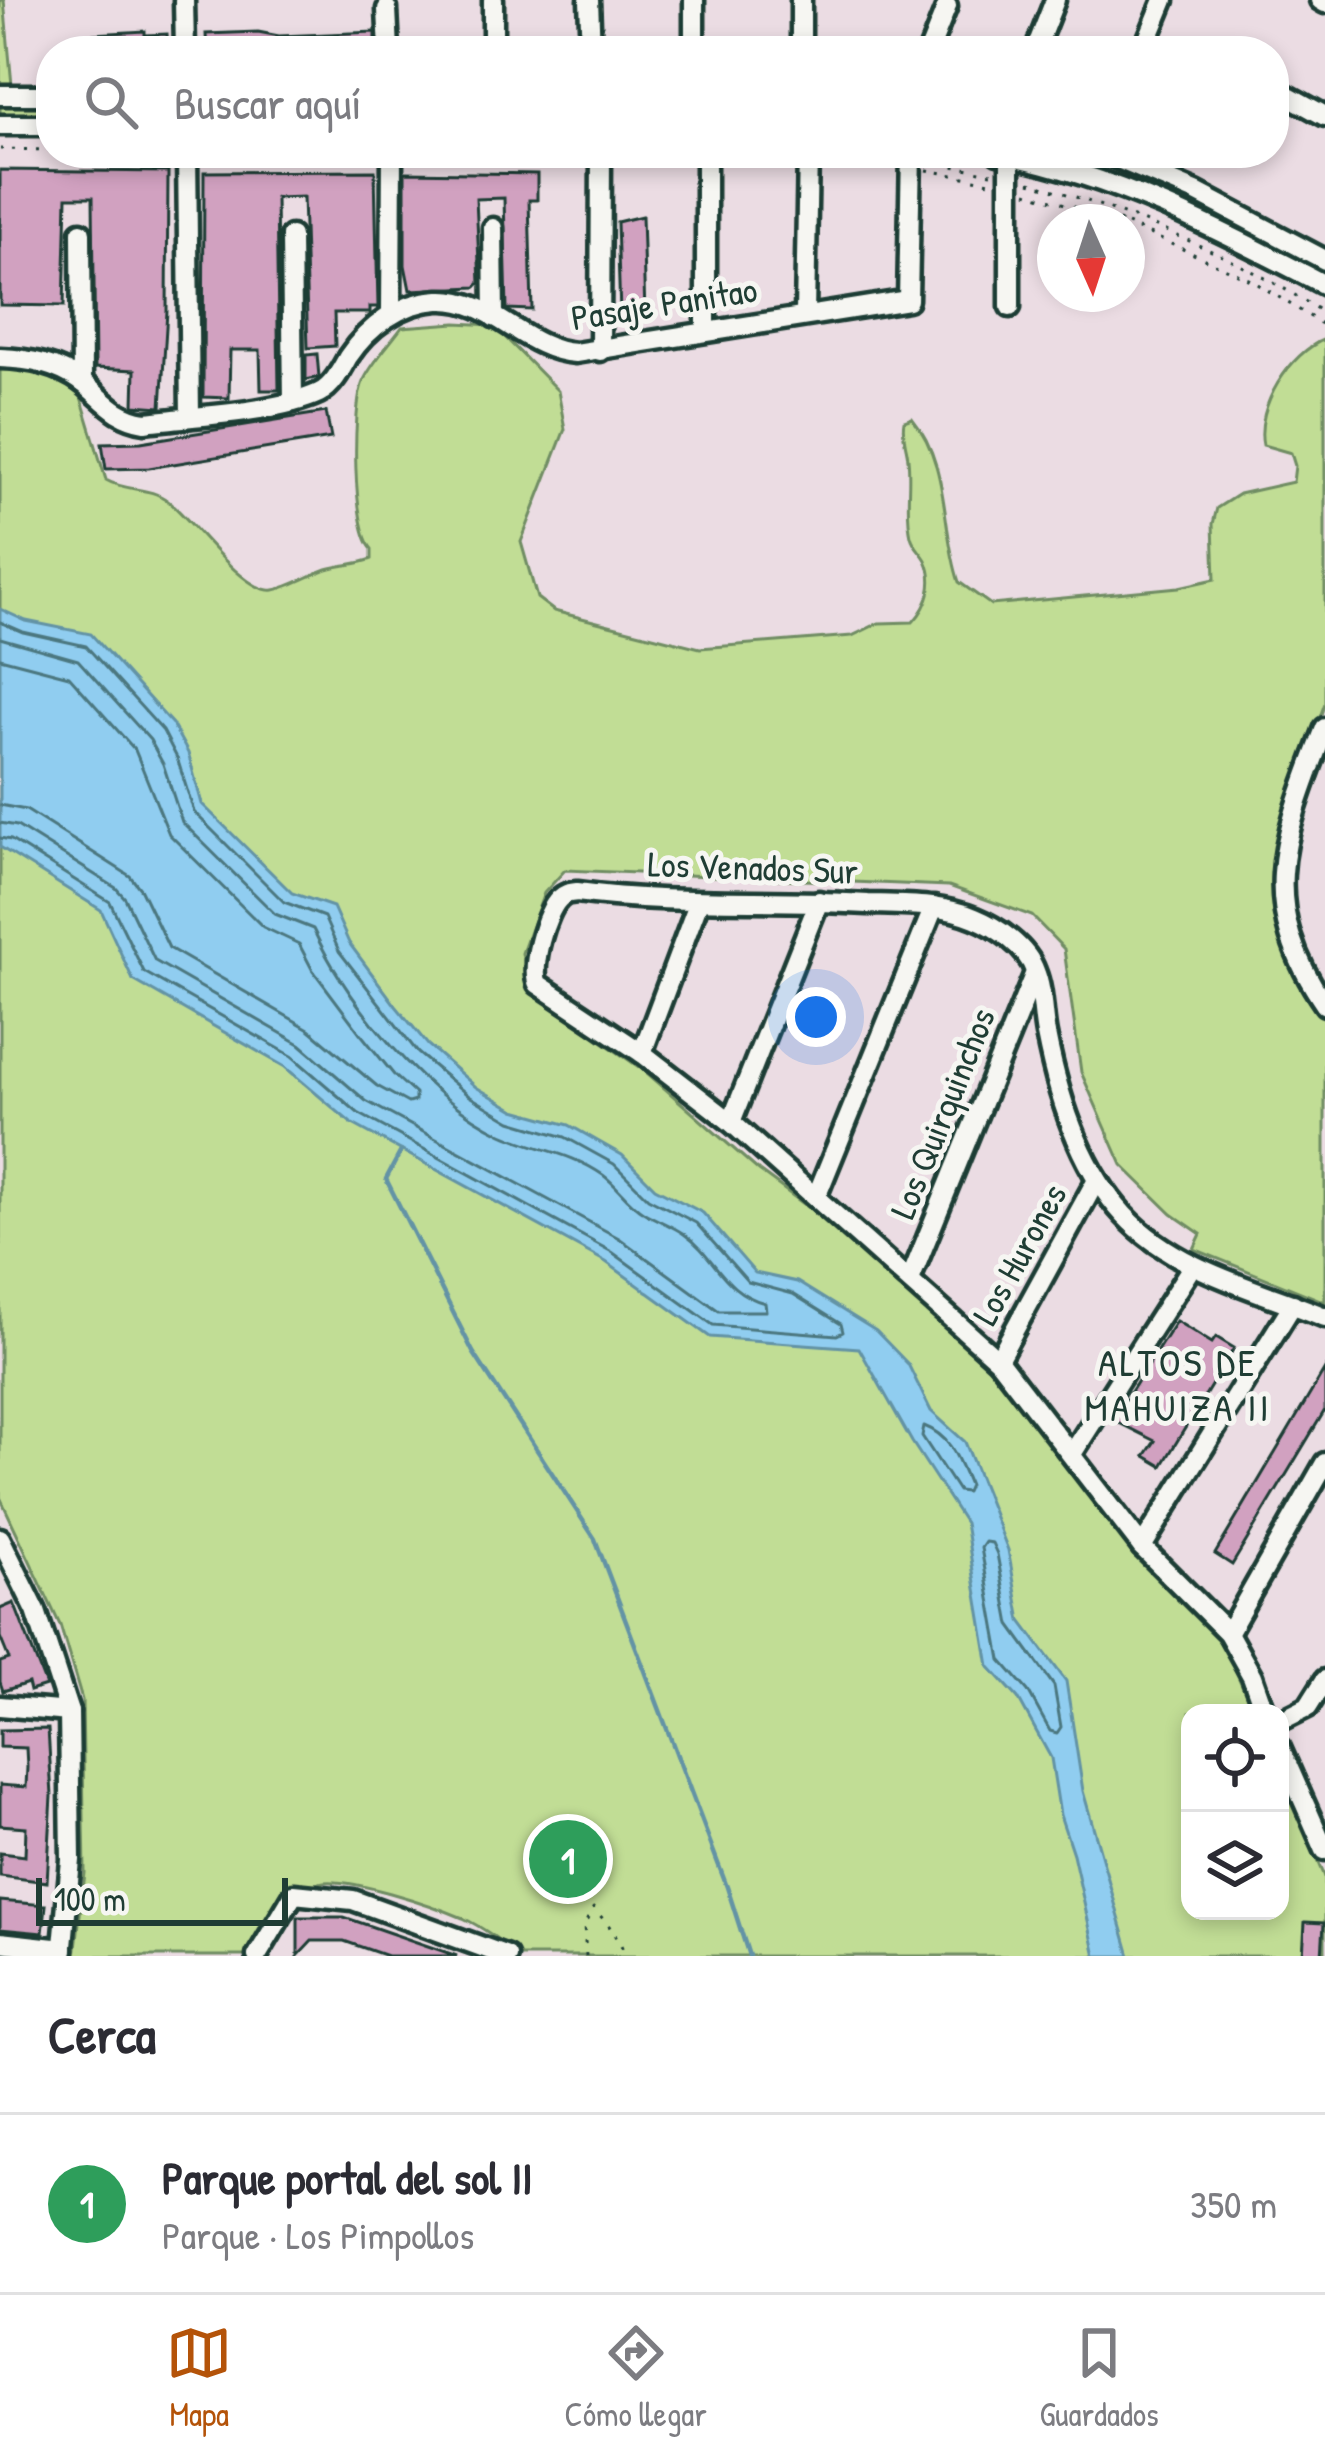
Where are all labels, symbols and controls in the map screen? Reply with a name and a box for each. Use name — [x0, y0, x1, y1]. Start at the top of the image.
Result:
search box — [36, 36, 1289, 168]
icon: search — [78, 69, 144, 135]
text: Buscar aquí — [174, 72, 361, 133]
north arrow — [1037, 204, 1145, 312]
street label: Pasaje Panitao — [568, 264, 760, 341]
street label: Los Venados Sur — [647, 838, 859, 895]
your location — [786, 987, 846, 1047]
street label: Los Quirquinchos — [877, 1000, 1006, 1225]
street label: Los Hurones — [960, 1174, 1077, 1333]
district label: ALTOS DE MAHUIZA II — [1084, 1335, 1272, 1433]
map controls — [1181, 1704, 1289, 1920]
button: locate — [1181, 1704, 1289, 1812]
button: layers — [1181, 1812, 1289, 1920]
pin: 1 — [529, 1814, 607, 1904]
scale bar — [36, 1872, 288, 1925]
text: 100 m — [54, 1877, 126, 1921]
text: Cerca — [48, 2000, 156, 2069]
text: Parque portal del sol II — [162, 2147, 533, 2208]
text: 1 — [80, 2177, 94, 2230]
text: 350 m — [1190, 2177, 1277, 2230]
text: Parque · Los Pimpollos — [162, 2208, 474, 2261]
tab: Mapa — [166, 2320, 232, 2436]
tab: Cómo llegar — [565, 2320, 707, 2436]
tab: Guardados — [1039, 2320, 1159, 2436]

